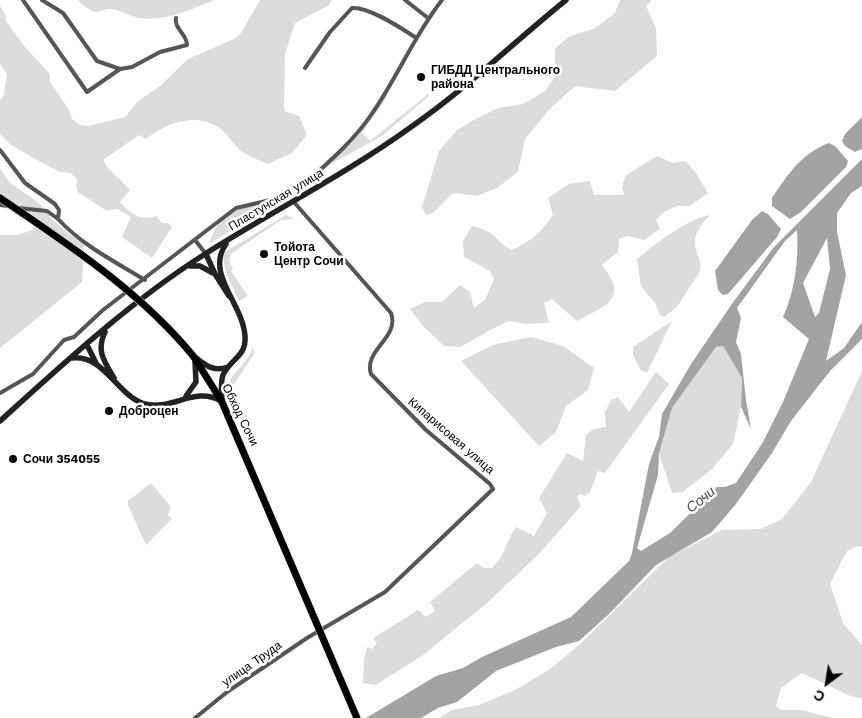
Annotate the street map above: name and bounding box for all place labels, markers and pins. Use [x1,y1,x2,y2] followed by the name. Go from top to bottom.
[431,63,560,91] place label: ГИБДД Центрального района
[415,71,427,83] marker: ГИБДД Центрального района
[274,240,344,268] place label: Тойота Центр Сочи
[258,248,270,260] marker: Тойота Центр Сочи
[119,404,178,418] place label: Доброцен
[103,405,115,417] marker: Доброцен
[23,452,100,466] place label: Сочи 354055
[7,453,19,465] marker: Сочи 354055

